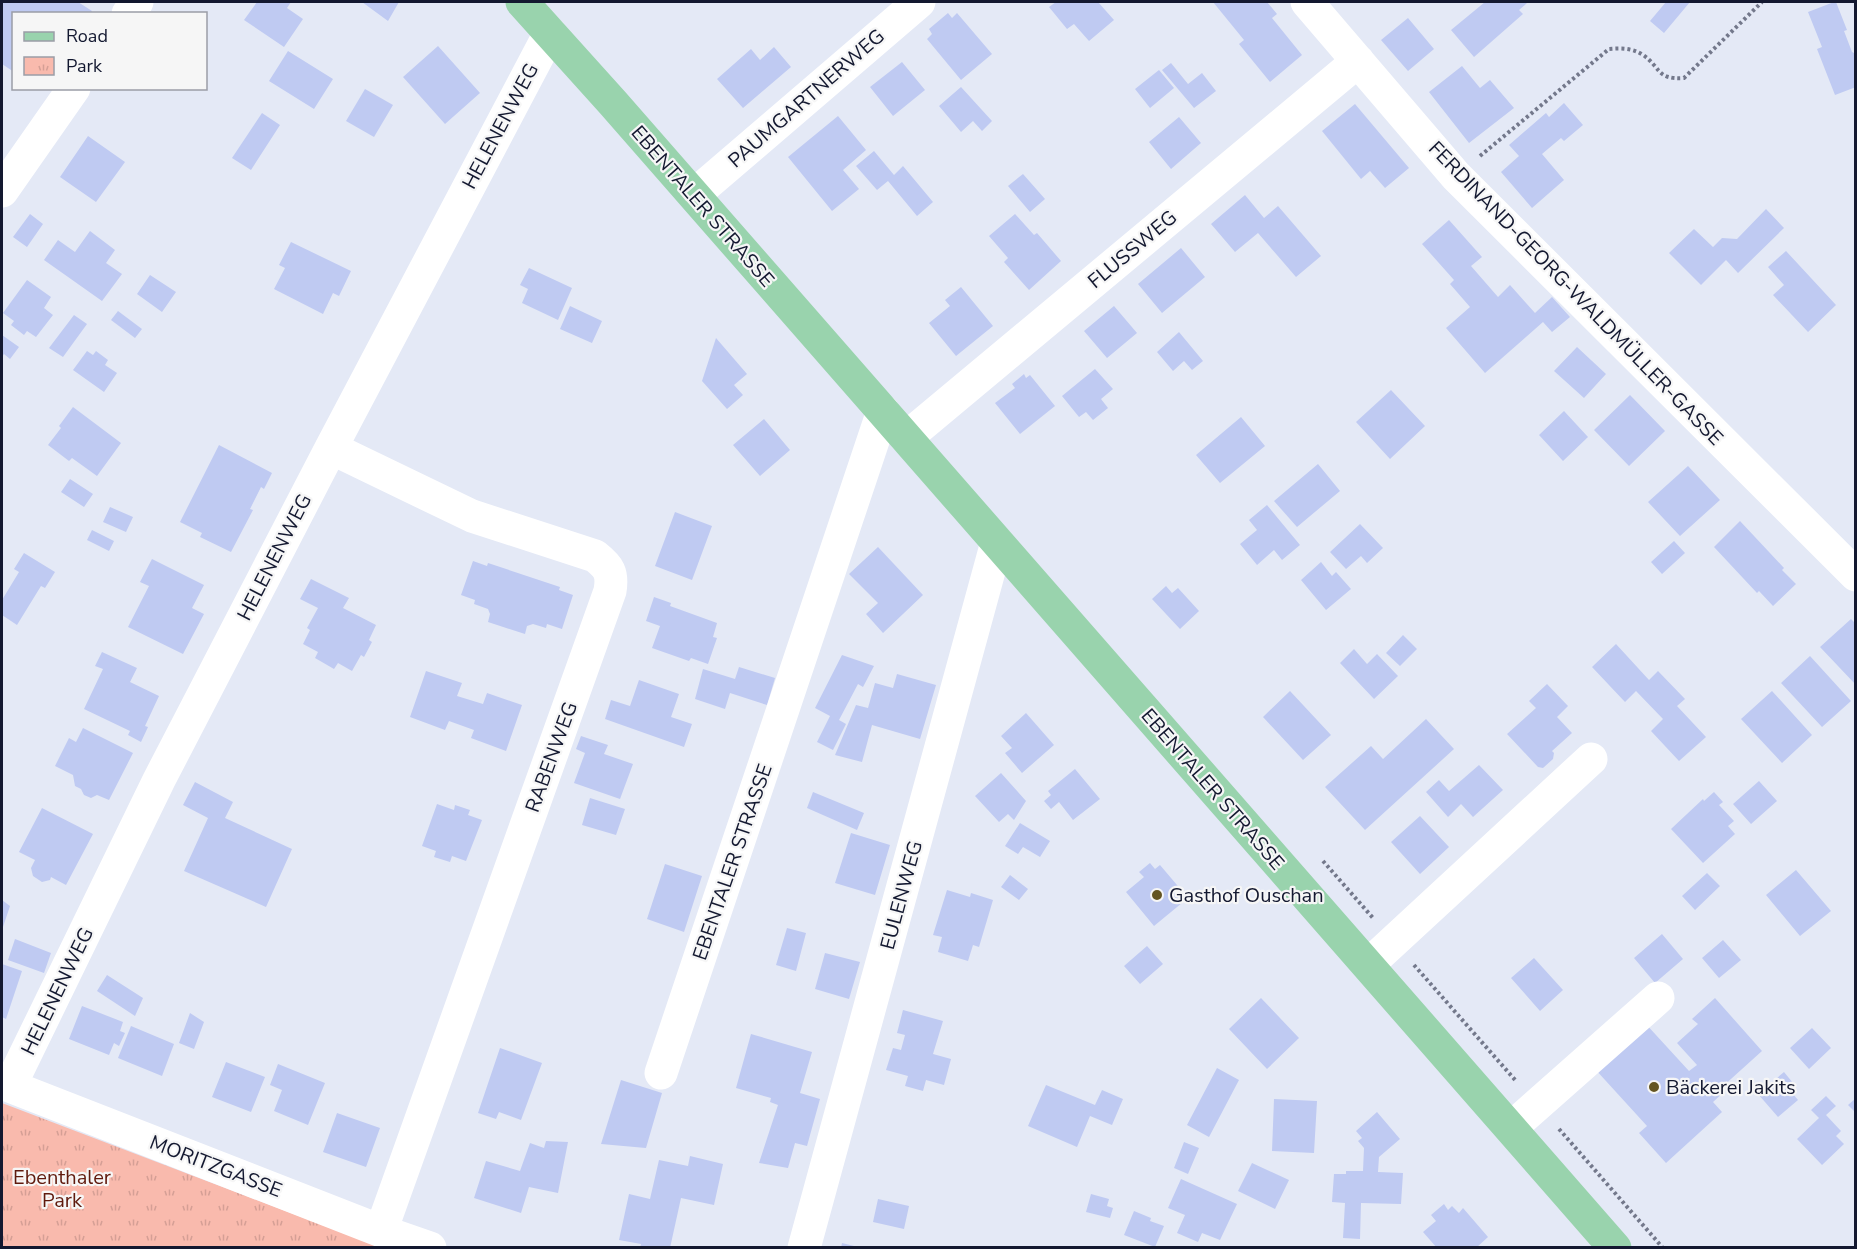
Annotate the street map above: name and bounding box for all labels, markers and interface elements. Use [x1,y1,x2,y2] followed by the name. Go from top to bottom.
[12,12,207,90] legend
[722,23,890,174] street label: PAUMGARTNERWEG
[66,24,108,48] text: Road
[66,54,103,78] text: Park
[456,59,545,194] street label: HELENENWEG
[625,120,780,293] street label: EBENTALER STRASSE
[1422,135,1729,451] street label: FERDINAND-GEORG-WALDMÜLLER-GASSE
[1082,204,1183,295] street label: FLUSSWEG
[231,489,318,625] street label: HELENENWEG
[519,698,584,816] street label: RABENWEG
[1135,703,1290,876] street label: EBENTALER STRASSE
[686,761,779,964] street label: EBENTALER STRASSE
[874,838,929,953] street label: EULENWEG
[1169,882,1324,909] place label: Gasthof Ouschan
[1150,888,1164,902] marker: Gasthof Ouschan
[15,923,100,1060] street label: HELENENWEG
[1666,1074,1796,1101] place label: Bäckerei Jakits
[1647,1080,1661,1094] marker: Bäckerei Jakits
[146,1129,286,1204] street label: MORITZGASSE
[13,1164,111,1214] park label: Ebenthaler Park

